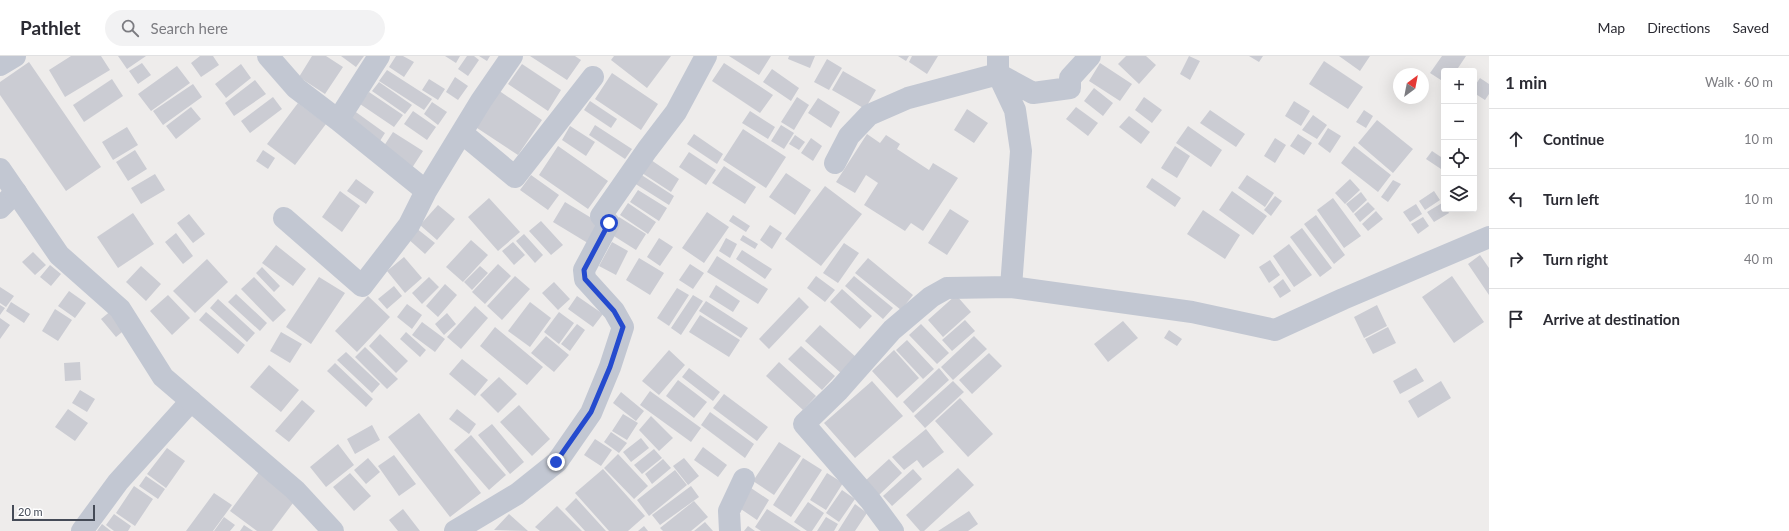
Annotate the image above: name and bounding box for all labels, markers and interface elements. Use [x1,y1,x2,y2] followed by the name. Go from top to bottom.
[105,10,385,46] search box
[20,16,81,39] text: Pathlet
[119,17,141,39] icon: search
[151,19,228,37] text: Search here
[1598,19,1625,36] text: Map
[1647,19,1710,36] text: Directions
[1732,19,1769,36] text: Saved
[1393,68,1429,104] north arrow
[1441,68,1477,212] map controls
[1441,68,1477,104] button: +
[1505,72,1547,93] text: 1 min
[1705,74,1773,90] text: Walk · 60 m
[1441,104,1477,140] button: −
[1505,128,1527,150] icon: ahead
[1543,130,1604,148] text: Continue
[1744,131,1773,147] text: 10 m
[1441,140,1477,176] button: locate
[1441,176,1477,212] button: layers
[1505,188,1527,210] icon: left
[1543,190,1599,208] text: Turn left
[1744,191,1773,207] text: 10 m
[600,214,618,232] route start
[1505,248,1527,270] icon: right
[1543,250,1608,268] text: Turn right
[1744,251,1773,267] text: 40 m
[1505,308,1527,330] icon: arrive
[1543,310,1680,328] text: Arrive at destination
[547,453,565,471] route end
[12,503,95,522] scale bar
[18,505,43,518] text: 20 m

